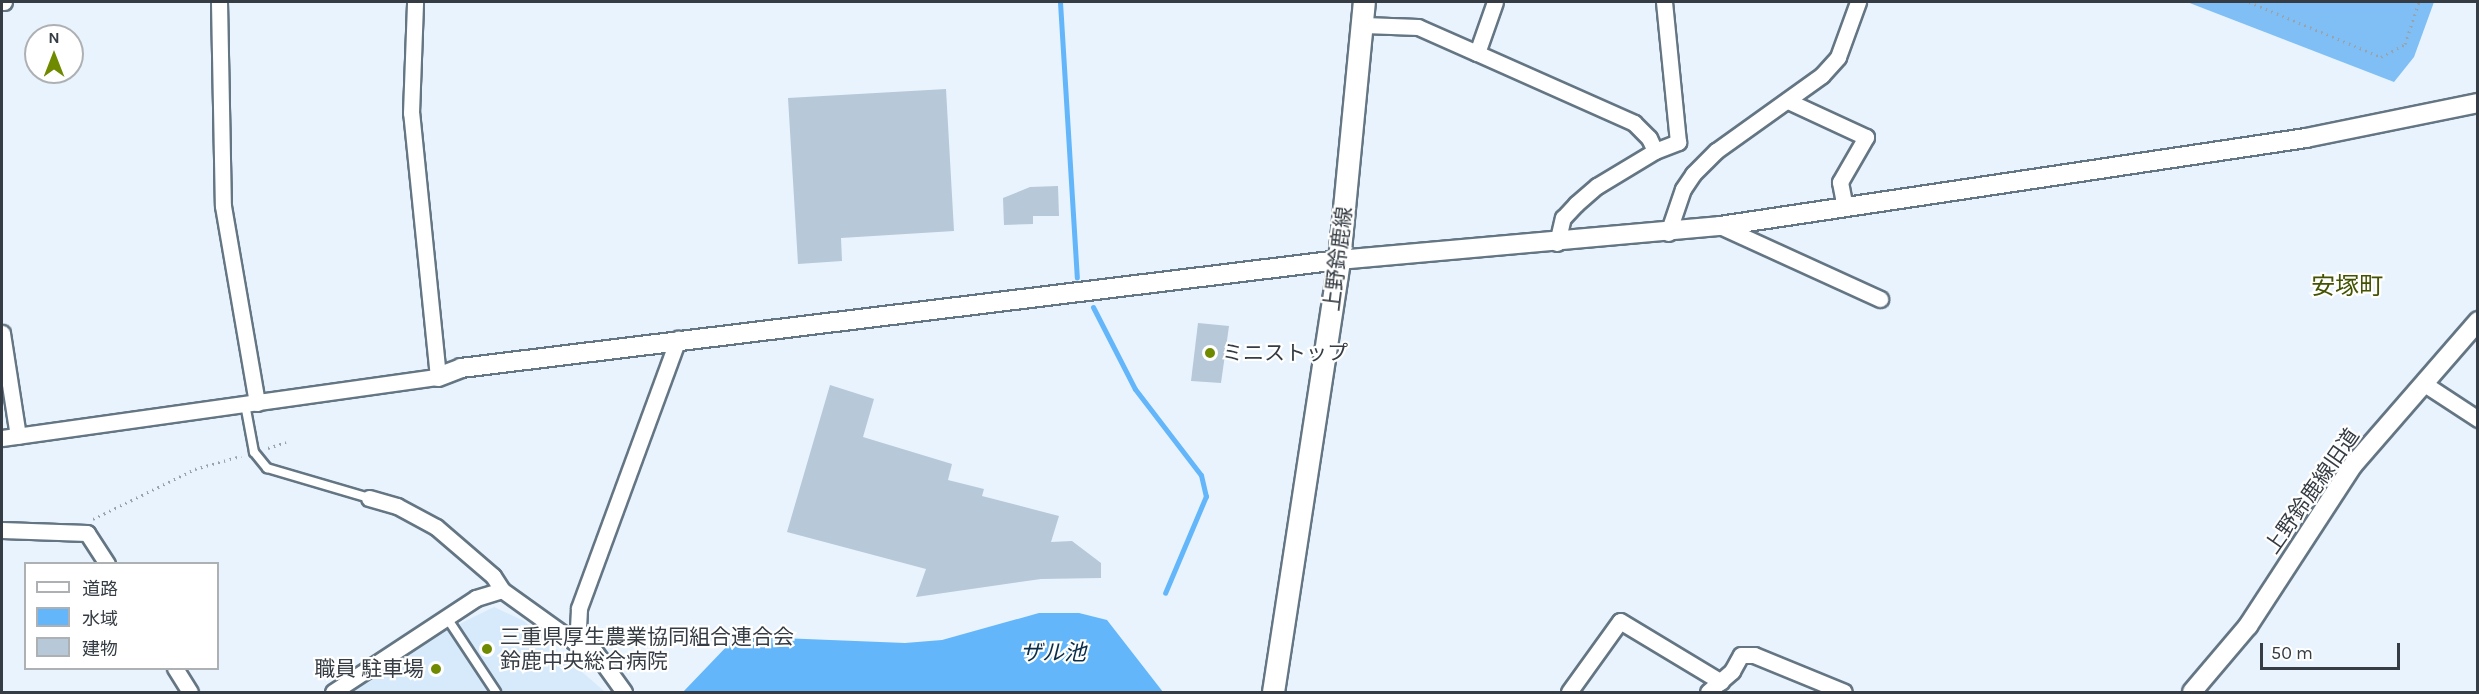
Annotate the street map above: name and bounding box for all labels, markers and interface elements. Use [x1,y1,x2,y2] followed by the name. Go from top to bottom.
[24,24,84,84] north arrow
[48,28,60,47] text: N
[1319,205,1357,313] street label: 上野鈴鹿線
[2311,273,2383,301] district label: 安塚町
[1222,340,1348,366] place label: ミニストップ
[1203,346,1217,360] marker: ミニストップ
[2260,424,2364,558] street label: 上野鈴鹿線旧道
[24,562,219,670] legend
[82,578,118,600] text: 道路
[82,608,118,630] text: 水域
[500,624,794,674] place label: 三重県厚生農業協同組合連合会 鈴鹿中央総合病院
[2263,631,2402,669] scale bar
[82,638,118,660] text: 建物
[478,640,496,658] marker: 三重県厚生農業協同組合連合会 鈴鹿中央総合病院
[1020,641,1086,667] water label: ザル池
[2271,642,2313,664] text: 50 m
[314,656,424,682] place label: 職員 駐車場
[429,662,443,676] marker: 職員 駐車場

